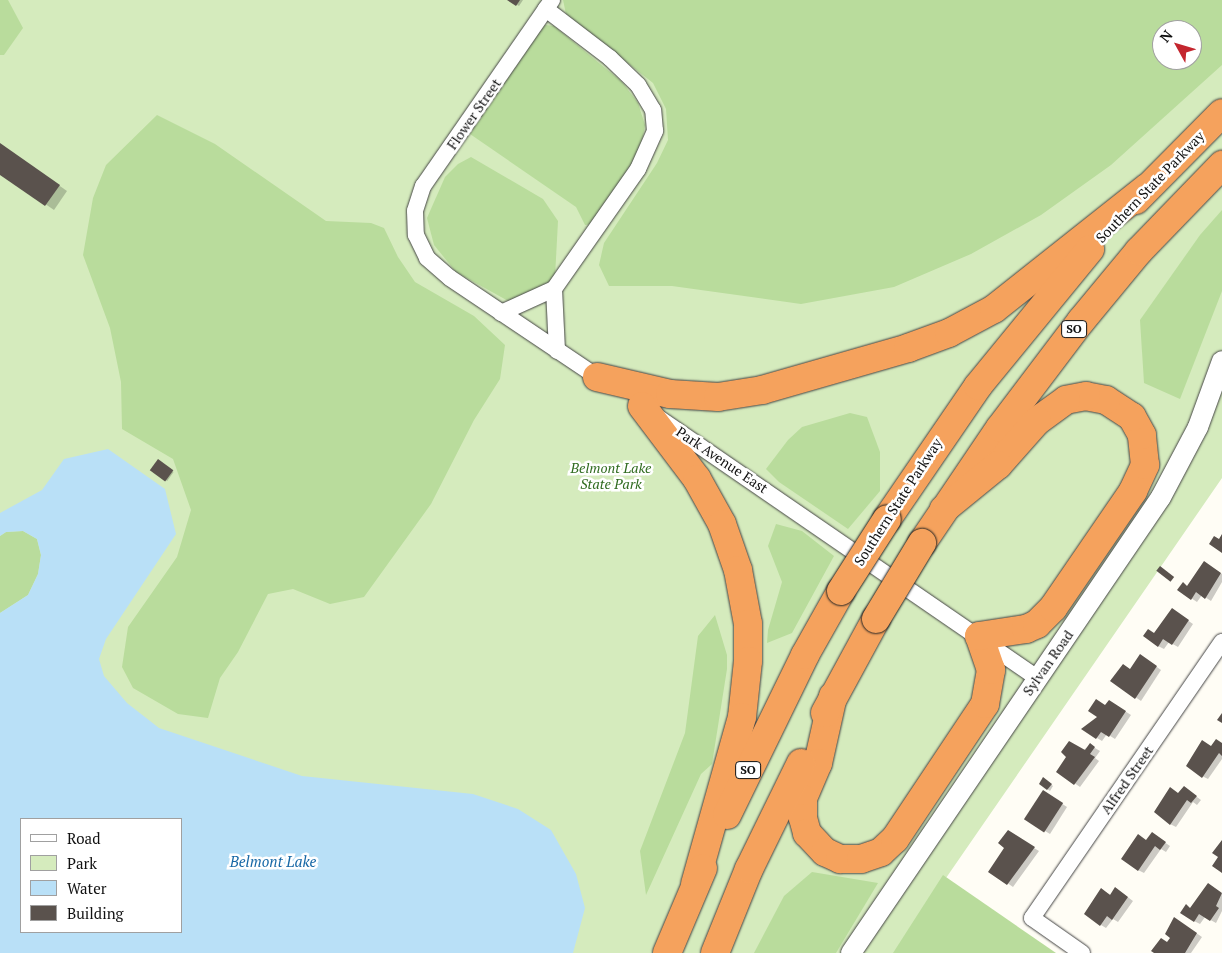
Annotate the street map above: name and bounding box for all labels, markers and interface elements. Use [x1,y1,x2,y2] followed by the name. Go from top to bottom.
[1152,20,1202,70] north arrow
[1155,26,1176,46] text: N
[443,75,505,153] street label: Flower Street
[1092,128,1208,246] street label: Southern State Parkway
[1060,320,1088,338] road number: SO
[673,423,771,497] street label: Park Avenue East
[851,435,945,569] street label: Southern State Parkway
[571,460,651,492] park label: Belmont Lake State Park
[1019,627,1077,699] street label: Sylvan Road
[1097,743,1157,817] street label: Alfred Street
[734,760,762,780] road number: SO
[20,818,182,933] legend
[67,828,100,848] text: Road
[67,853,97,873] text: Park
[230,853,316,871] water label: Belmont Lake
[67,878,106,898] text: Water
[67,903,124,923] text: Building

